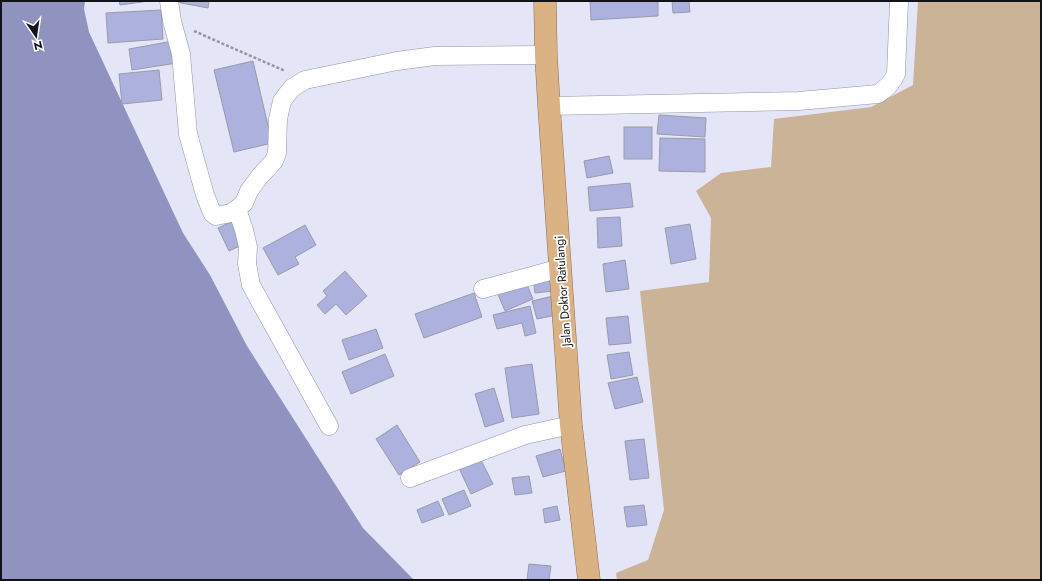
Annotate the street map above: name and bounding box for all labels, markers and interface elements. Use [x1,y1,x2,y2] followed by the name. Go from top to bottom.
[16,16,56,56] north arrow
[32,37,44,55] text: N
[550,235,576,349] street label: Jalan Doktor Ratulangi

